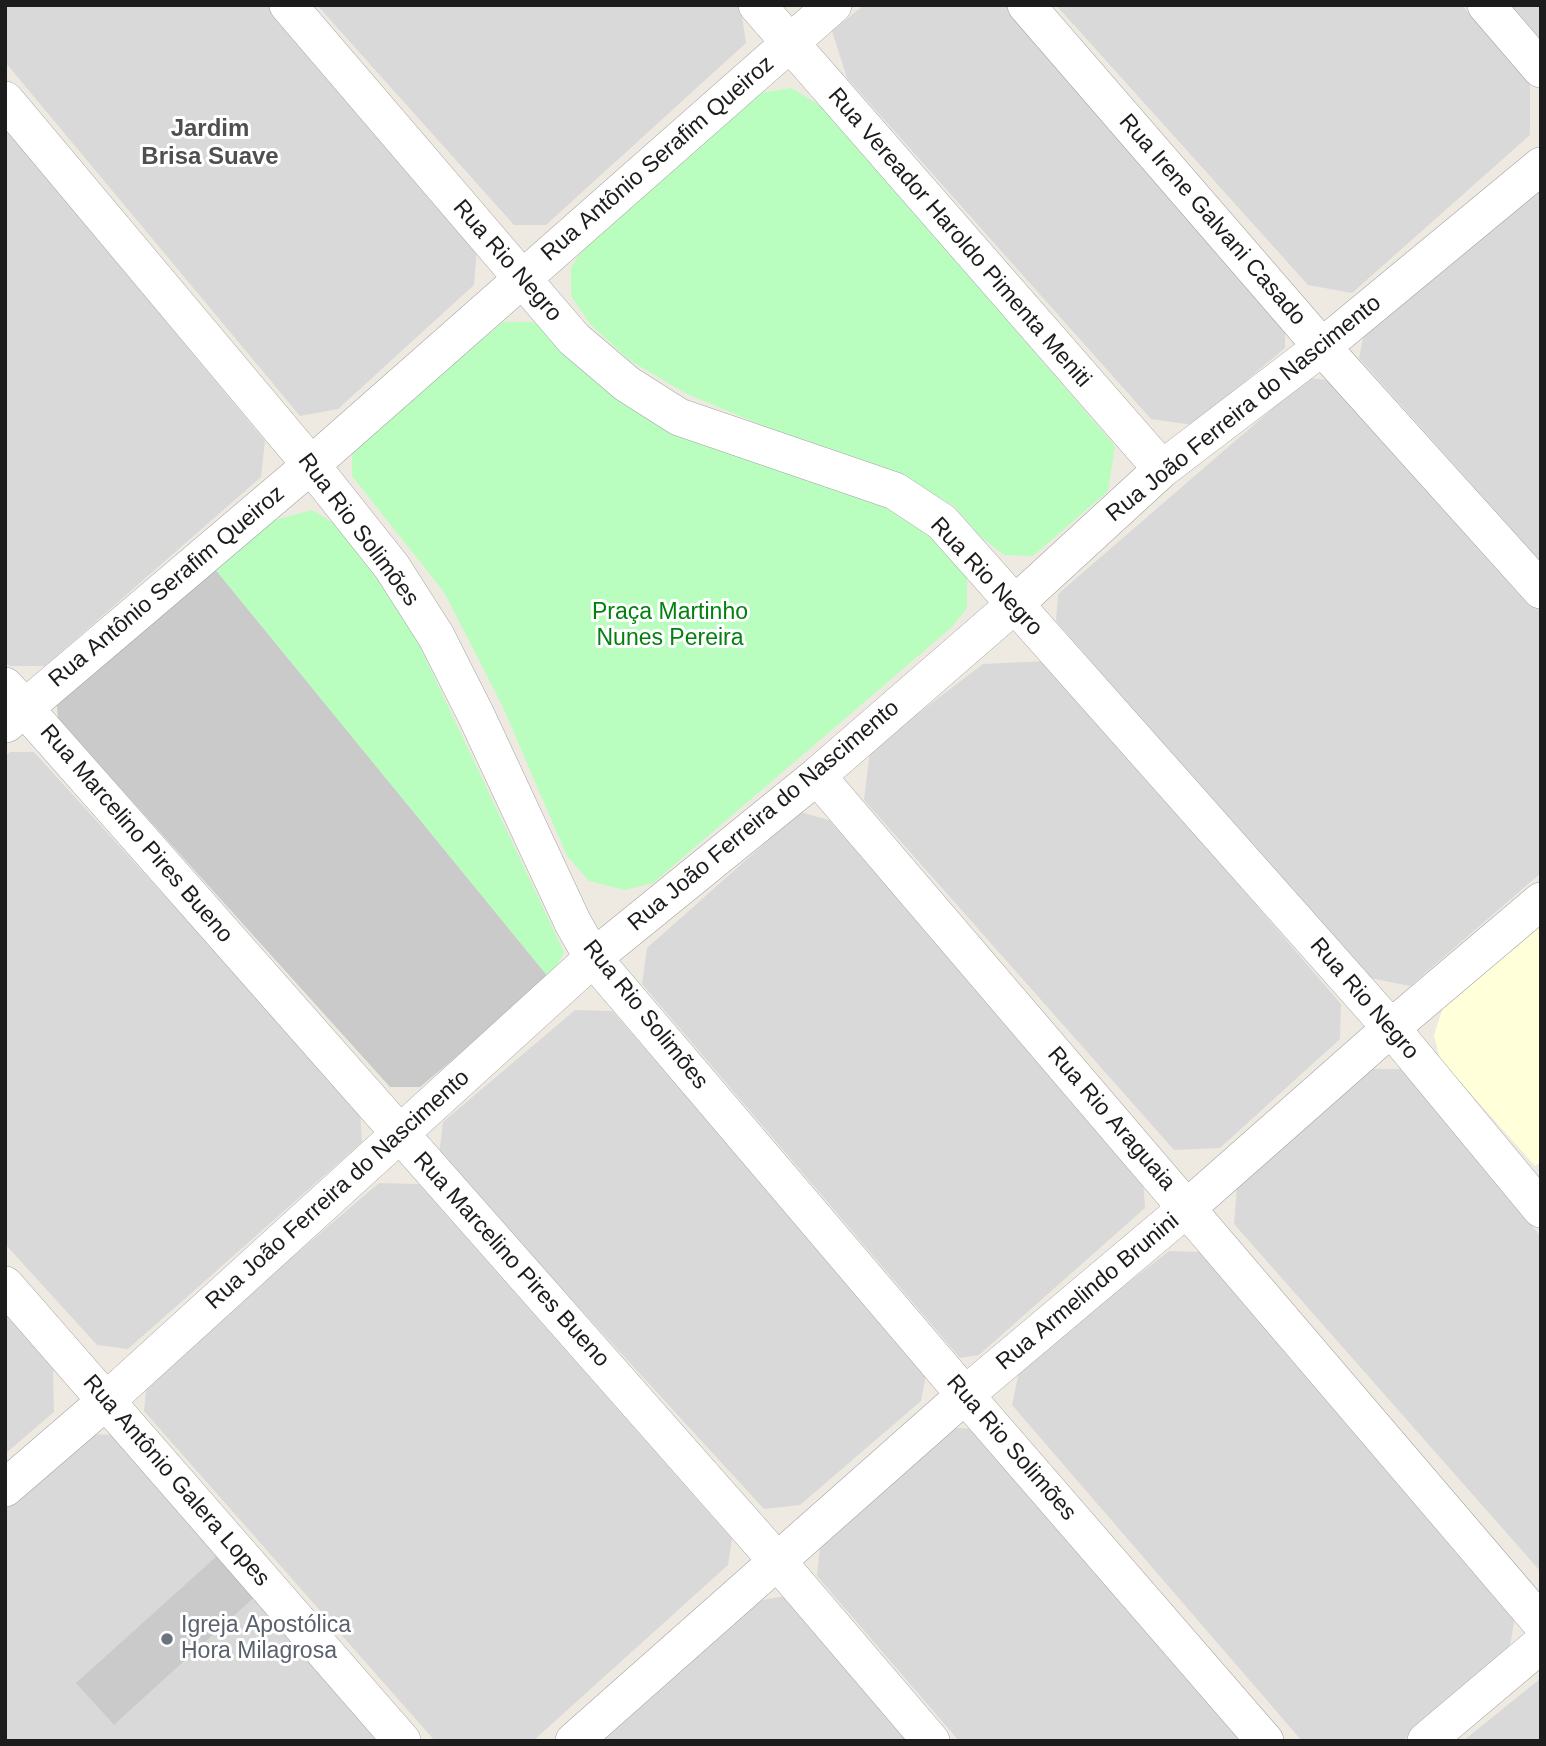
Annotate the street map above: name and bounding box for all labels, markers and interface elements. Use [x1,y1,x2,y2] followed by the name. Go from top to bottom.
[536,50,780,268] street label: Rua Antônio Serafim Queiroz
[822,83,1096,393] street label: Rua Vereador Haroldo Pimenta Meniti
[1113,109,1311,331] street label: Rua Irene Galvani Casado
[141,115,279,171] district label: Jardim Brisa Suave
[447,195,567,327] street label: Rua Rio Negro
[1101,290,1387,528] street label: Rua João Ferreira do Nascimento
[292,448,424,612] street label: Rua Rio Solimões
[44,480,290,694] street label: Rua Antônio Serafim Queiroz
[924,512,1048,642] street label: Rua Rio Negro
[592,599,748,653] park label: Praça Martinho Nunes Pereira
[623,694,905,938] street label: Rua João Ferreira do Nascimento
[34,719,238,949] street label: Rua Marcelino Pires Bueno
[1304,933,1424,1065] street label: Rua Rio Negro
[576,935,714,1095] street label: Rua Rio Solimões
[1041,1041,1181,1197] street label: Rua Rio Araguaia
[201,1064,475,1316] street label: Rua João Ferreira do Nascimento
[407,1147,615,1373] street label: Rua Marcelino Pires Bueno
[991,1207,1185,1377] street label: Rua Armelindo Brunini
[940,1369,1082,1527] street label: Rua Rio Solimões
[77,1370,275,1592] street label: Rua Antônio Galera Lopes
[181,1612,351,1666] place label: Igreja Apostólica Hora Milagrosa
[159,1631,175,1647] marker: Igreja Apostólica Hora Milagrosa

